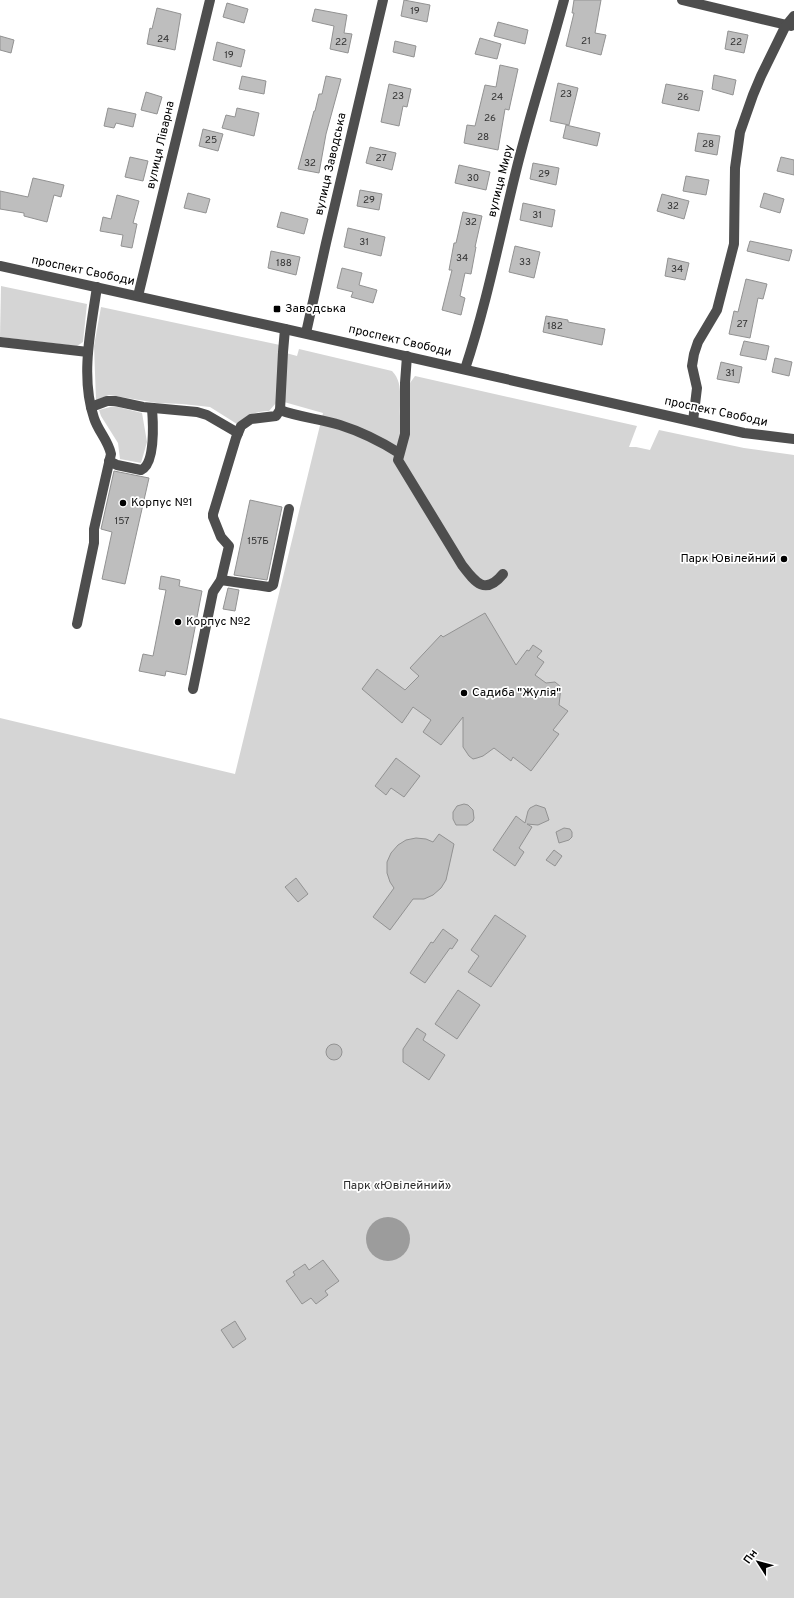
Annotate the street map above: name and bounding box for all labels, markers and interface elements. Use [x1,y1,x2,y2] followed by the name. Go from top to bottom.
[410,5,420,18] house number: 19
[157,33,169,46] house number: 24
[581,35,591,48] house number: 21
[335,36,347,49] house number: 22
[730,36,742,49] house number: 22
[224,49,234,62] house number: 19
[560,88,572,101] house number: 23
[392,90,404,103] house number: 23
[491,91,503,104] house number: 24
[677,91,689,104] house number: 26
[143,99,179,191] street label: вулиця Ліварна
[311,111,351,217] street label: вулиця Заводська
[484,112,496,125] house number: 26
[477,131,489,144] house number: 28
[205,134,217,147] house number: 25
[702,138,714,151] house number: 28
[484,143,518,219] street label: вулиця Миру
[375,152,387,165] house number: 27
[304,157,316,170] house number: 32
[538,168,550,181] house number: 29
[467,172,479,185] house number: 30
[363,194,375,207] house number: 29
[667,200,679,213] house number: 32
[532,209,542,222] house number: 31
[465,216,477,229] house number: 32
[359,236,369,249] house number: 31
[30,252,136,290] street label: проспект Свободи
[456,252,468,265] house number: 34
[519,256,531,269] house number: 33
[276,257,292,270] house number: 188
[671,263,683,276] house number: 34
[285,301,346,317] place label: Заводська
[272,304,282,314] marker: Заводська
[736,318,748,331] house number: 27
[547,320,563,333] house number: 182
[347,321,453,361] street label: проспект Свободи
[725,367,735,380] house number: 31
[663,393,769,431] street label: проспект Свободи
[131,495,193,511] place label: Корпус №1
[118,498,128,508] marker: Корпус №1
[114,515,130,528] house number: 157
[247,535,269,548] house number: 157Б
[680,551,776,567] place label: Парк Ювілейний
[779,554,789,564] marker: Парк Ювілейний
[186,614,251,630] place label: Корпус №2
[173,617,183,627] marker: Корпус №2
[472,685,561,701] place label: Садиба "Жулія"
[459,688,469,698] marker: Садиба "Жулія"
[343,1178,451,1194] park label: Парк «Ювілейний»
[738,1542,778,1582] north arrow
[741,1547,761,1567] text: Пн

